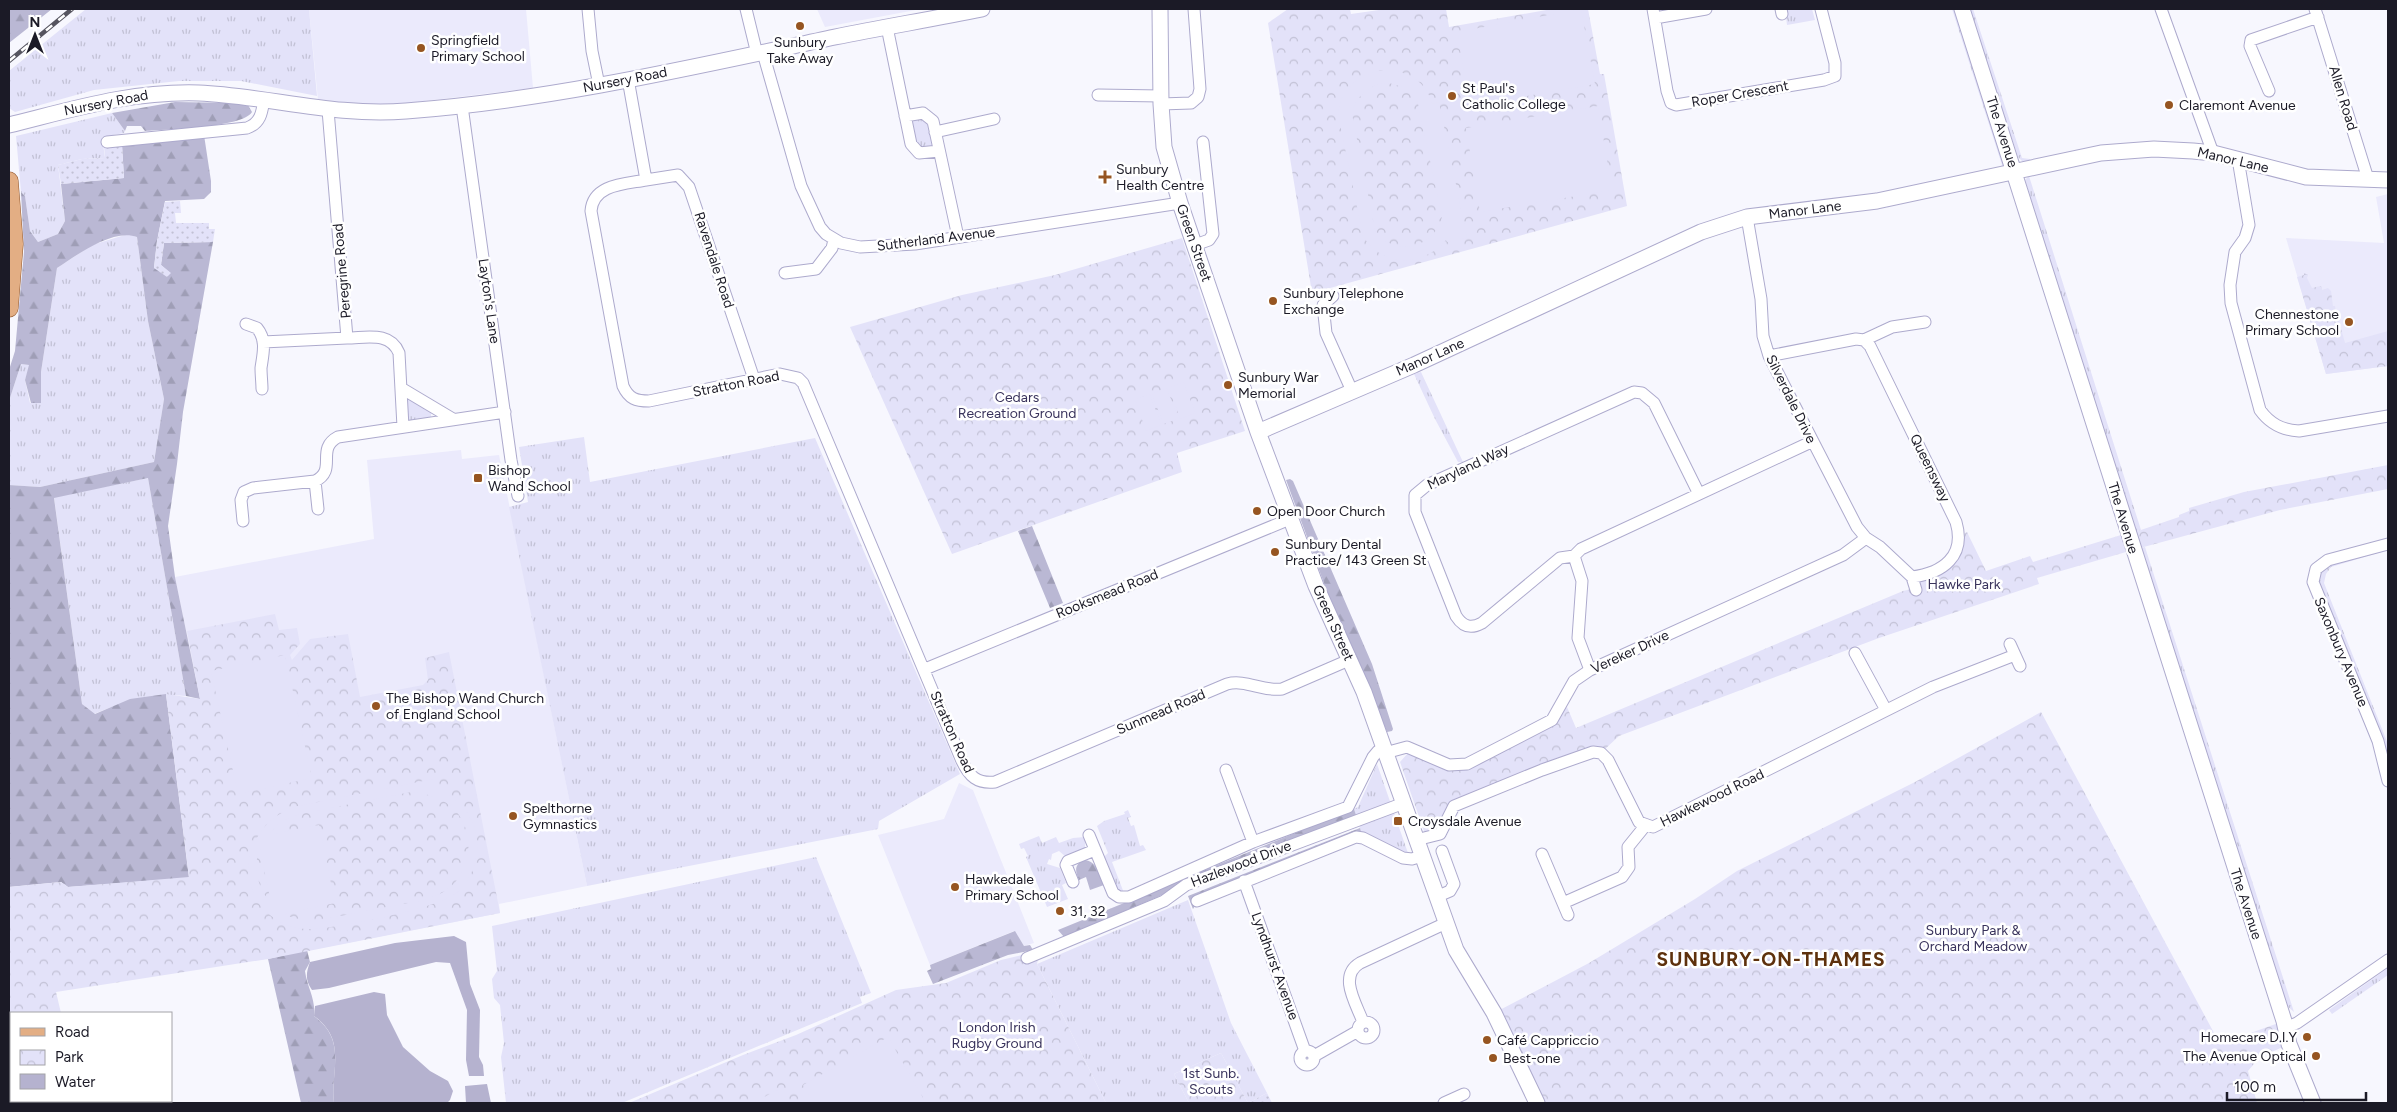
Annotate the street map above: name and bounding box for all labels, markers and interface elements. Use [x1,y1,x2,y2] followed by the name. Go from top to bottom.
[10,10,60,60] north arrow
[30,14,40,31] text: N
[794,20,806,32] marker: Sunbury Take Away
[431,32,525,65] place label: Springfield Primary School
[767,34,834,67] place label: Sunbury Take Away
[415,42,427,54] marker: Springfield Primary School
[581,64,669,96] street label: Nursery Road
[2325,64,2361,132] street label: Allen Road
[1690,77,1790,111] street label: Roper Crescent
[1462,80,1566,113] place label: St Paul's Catholic College
[62,87,150,119] street label: Nursery Road
[1446,90,1458,102] marker: St Paul's Catholic College
[1982,94,2022,170] street label: The Avenue
[2179,97,2296,114] place label: Claremont Avenue
[2163,99,2175,111] marker: Claremont Avenue
[2196,144,2271,177] street label: Manor Lane
[1116,161,1205,194] place label: Sunbury Health Centre
[1098,170,1112,184] marker: Sunbury Health Centre
[1768,197,1843,223] street label: Manor Lane
[1173,202,1215,284] street label: Green Street
[690,210,738,310] street label: Ravendale Road
[329,223,355,319] street label: Peregrine Road
[876,223,996,255] street label: Sutherland Avenue
[475,257,503,345] street label: Layton's Lane
[1283,285,1404,318] place label: Sunbury Telephone Exchange
[1267,295,1279,307] marker: Sunbury Telephone Exchange
[2245,306,2339,339] place label: Chennestone Primary School
[2343,316,2355,328] marker: Chennestone Primary School
[1393,334,1467,380] street label: Manor Lane
[1762,352,1820,446] street label: Silverdale Drive
[691,367,781,401] street label: Stratton Road
[1238,369,1319,402] place label: Sunbury War Memorial
[1222,379,1234,391] marker: Sunbury War Memorial
[958,389,1076,422] park label: Cedars Recreation Ground
[1906,431,1954,505] street label: Queensway
[1425,440,1512,493] street label: Maryland Way
[488,462,571,495] place label: Bishop Wand School
[472,472,484,484] marker: Bishop Wand School
[2104,480,2142,556] street label: The Avenue
[1267,503,1385,520] place label: Open Door Church
[1251,505,1263,517] marker: Open Door Church
[1285,536,1427,569] place label: Sunbury Dental Practice/ 143 Green St
[1269,546,1281,558] marker: Sunbury Dental Practice/ 143 Green St
[1053,566,1161,622] street label: Rooksmead Road
[1928,576,2001,593] park label: Hawke Park
[1309,582,1357,664] street label: Green Street
[2310,595,2372,710] street label: Saxonbury Avenue
[1588,626,1672,677] street label: Vereker Drive
[1114,686,1208,738] street label: Sunmead Road
[926,688,978,776] street label: Stratton Road
[386,690,544,723] place label: The Bishop Wand Church of England School
[370,700,382,712] marker: The Bishop Wand Church of England School
[1657,765,1767,831] street label: Hawkewood Road
[523,800,597,833] place label: Spelthorne Gymnastics
[507,810,519,822] marker: Spelthorne Gymnastics
[1408,813,1522,830] place label: Croysdale Avenue
[1392,815,1404,827] marker: Croysdale Avenue
[1188,837,1294,891] street label: Hazlewood Drive
[2226,866,2266,942] street label: The Avenue
[965,871,1059,904] place label: Hawkedale Primary School
[949,881,961,893] marker: Hawkedale Primary School
[1070,903,1105,920] place label: 31, 32
[1054,905,1066,917] marker: 31, 32
[1248,910,1303,1023] street label: Lyndhurst Avenue
[1919,922,2027,955] park label: Sunbury Park & Orchard Meadow
[1656,948,1886,971] district label: SUNBURY-ON-THAMES
[10,1012,172,1102] legend
[952,1019,1042,1052] park label: London Irish Rugby Ground
[55,1023,90,1041] text: Road
[2201,1029,2298,1046] place label: Homecare D.I.Y
[2301,1031,2313,1043] marker: Homecare D.I.Y
[1497,1032,1599,1049] place label: Café Cappriccio
[1481,1034,1493,1046] marker: Café Cappriccio
[55,1048,84,1066] text: Park
[2183,1048,2306,1065] place label: The Avenue Optical
[1503,1050,1561,1067] place label: Best-one
[2310,1050,2322,1062] marker: The Avenue Optical
[1487,1052,1499,1064] marker: Best-one
[1183,1065,1239,1098] park label: 1st Sunb. Scouts
[2227,1070,2366,1102] scale bar
[55,1073,95,1091] text: Water
[2234,1078,2276,1096] text: 100 m

